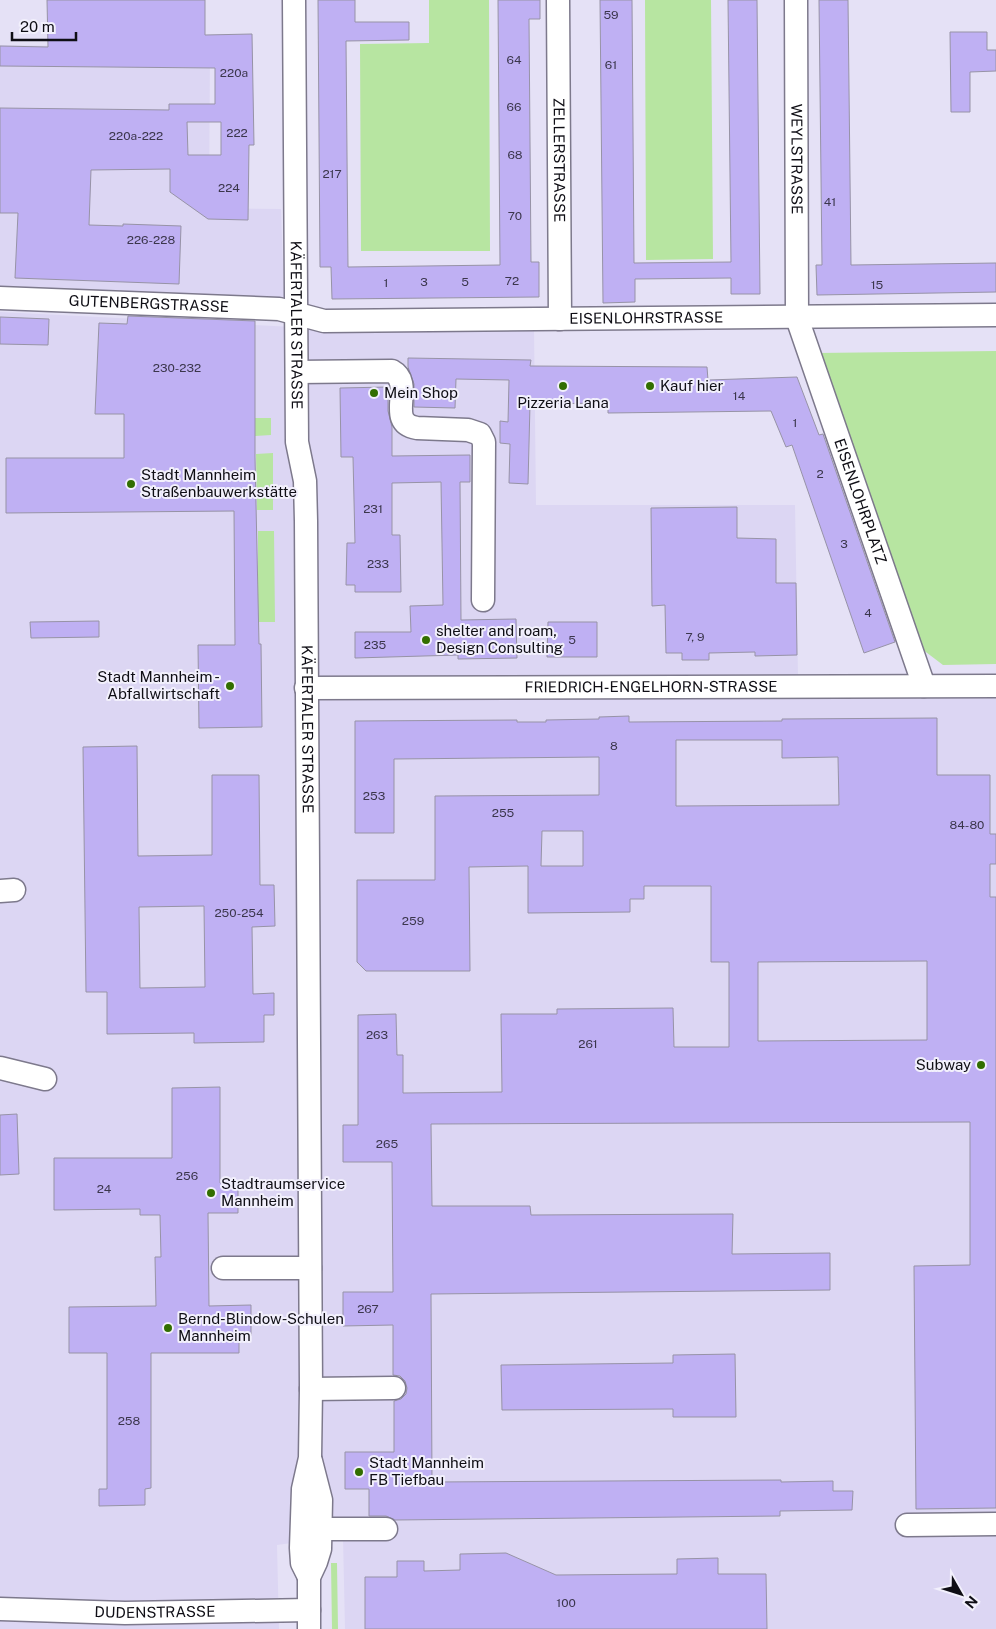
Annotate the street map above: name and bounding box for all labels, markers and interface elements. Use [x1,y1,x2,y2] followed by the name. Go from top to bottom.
[603,8,619,22] house number: 59
[12,10,76,42] scale bar
[20,18,55,35] text: 20 m
[507,53,522,67] house number: 64
[605,58,617,72] house number: 61
[220,66,248,80] house number: 220a
[551,98,568,222] street label: ZELLERSTRASSE
[507,100,521,114] house number: 66
[788,104,806,214] street label: WEYLSTRASSE
[226,126,248,140] house number: 222
[109,129,163,143] house number: 220a-222
[507,148,523,162] house number: 68
[322,167,342,181] house number: 217
[218,181,240,195] house number: 224
[824,195,836,209] house number: 41
[508,209,522,223] house number: 70
[127,233,175,247] house number: 226-228
[288,241,306,409] street label: KÄFERTALER STRASSE
[505,274,519,288] house number: 72
[420,275,428,289] house number: 3
[461,275,469,289] house number: 5
[384,276,388,290] house number: 1
[871,278,884,292] house number: 15
[68,292,229,315] street label: GUTENBERGSTRASSE
[569,308,723,327] street label: EISENLOHRSTRASSE
[153,361,201,375] house number: 230-232
[660,377,724,394] place label: Kauf hier
[557,380,569,392] marker: Pizzeria Lana
[644,380,656,392] marker: Kauf hier
[384,384,458,401] place label: Mein Shop
[368,387,380,399] marker: Mein Shop
[733,389,746,403] house number: 14
[517,394,609,411] place label: Pizzeria Lana
[793,416,797,430] house number: 1
[831,436,890,566] street label: EISENLOHRPLATZ
[141,466,297,500] place label: Stadt Mannheim Straßenbauwerkstätte
[816,467,824,481] house number: 2
[125,478,137,490] marker: Stadt Mannheim Straßenbauwerkstätte
[363,502,383,516] house number: 231
[840,537,848,551] house number: 3
[367,557,389,571] house number: 233
[864,606,872,620] house number: 4
[436,622,563,656] place label: shelter and roam, Design Consulting
[686,630,705,644] house number: 7, 9
[568,633,576,647] house number: 5
[420,634,432,646] marker: shelter and roam, Design Consulting
[364,638,387,652] house number: 235
[299,645,317,813] street label: KÄFERTALER STRASSE
[97,668,220,702] place label: Stadt Mannheim - Abfallwirtschaft
[524,678,778,695] street label: FRIEDRICH-ENGELHORN-STRASSE
[224,680,236,692] marker: Stadt Mannheim - Abfallwirtschaft
[610,739,618,753] house number: 8
[363,789,385,803] house number: 253
[492,806,515,820] house number: 255
[950,818,984,832] house number: 84-80
[214,906,264,920] house number: 250-254
[402,914,424,928] house number: 259
[366,1028,388,1042] house number: 263
[578,1037,598,1051] house number: 261
[916,1056,971,1073] place label: Subway
[975,1059,987,1071] marker: Subway
[376,1137,398,1151] house number: 265
[176,1169,198,1183] house number: 256
[221,1175,345,1209] place label: Stadtraumservice Mannheim
[97,1182,112,1196] house number: 24
[205,1187,217,1199] marker: Stadtraumservice Mannheim
[357,1302,379,1316] house number: 267
[178,1310,344,1344] place label: Bernd-Blindow-Schulen Mannheim
[162,1322,174,1334] marker: Bernd-Blindow-Schulen Mannheim
[118,1414,141,1428] house number: 258
[369,1454,484,1488] place label: Stadt Mannheim FB Tiefbau
[353,1466,365,1478] marker: Stadt Mannheim FB Tiefbau
[936,1569,986,1619] north arrow
[961,1593,981,1611] text: N
[556,1596,576,1610] house number: 100
[94,1603,215,1621] street label: DUDENSTRASSE

